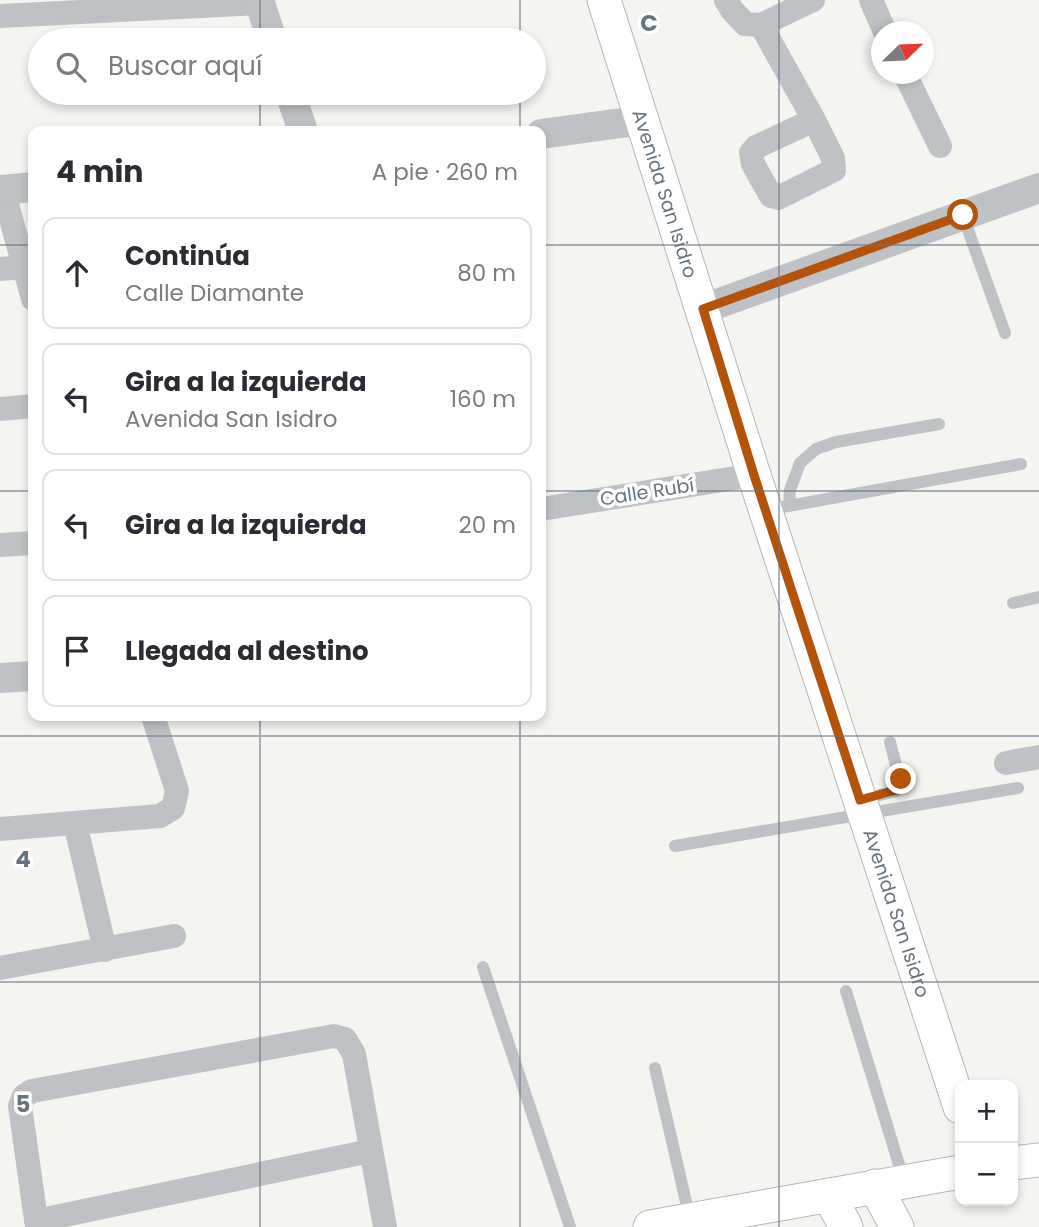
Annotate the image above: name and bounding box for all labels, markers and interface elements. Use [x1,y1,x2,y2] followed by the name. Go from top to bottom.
[640,7,658,39] text: C
[871,21,934,84] north arrow
[28,28,546,105] search box
[52,48,90,86] icon: search
[108,48,262,84] text: Buscar aquí
[626,106,704,281] street label: Avenida San Isidro
[56,150,144,193] text: 4 min
[372,156,518,188] text: A pie · 260 m
[947,199,978,230] route start
[125,238,250,274] text: Continúa
[58,254,96,292] icon: ahead
[457,257,516,289] text: 80 m
[125,277,304,309] text: Calle Diamante
[125,364,367,400] text: Gira a la izquierda
[58,380,96,418] icon: left
[450,383,516,415] text: 160 m
[125,403,337,435] text: Avenida San Isidro
[598,471,696,513] street label: Calle Rubí
[58,506,96,544] icon: left
[125,507,367,543] text: Gira a la izquierda
[458,509,516,541] text: 20 m
[58,632,96,670] icon: arrive
[125,633,369,669] text: Llegada al destino
[885,763,916,794] route end
[857,826,937,1001] street label: Avenida San Isidro
[15,843,31,875] text: 4
[955,1080,1018,1206] map controls
[955,1080,1018,1143] button: +
[16,1088,30,1120] text: 5
[955,1143,1018,1206] button: −

